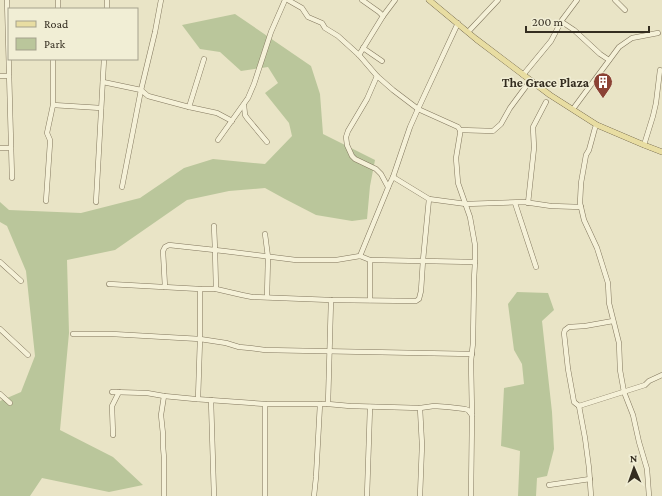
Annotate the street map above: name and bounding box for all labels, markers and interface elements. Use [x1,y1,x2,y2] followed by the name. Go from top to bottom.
[8,8,138,60] legend
[526,8,649,34] scale bar
[532,15,564,29] text: 200 m
[44,17,69,31] text: Road
[44,37,66,51] text: Park
[592,71,614,99] building icon: The Grace Plaza
[502,75,590,90] place label: The Grace Plaza
[614,448,654,488] north arrow
[630,452,638,464] text: N

